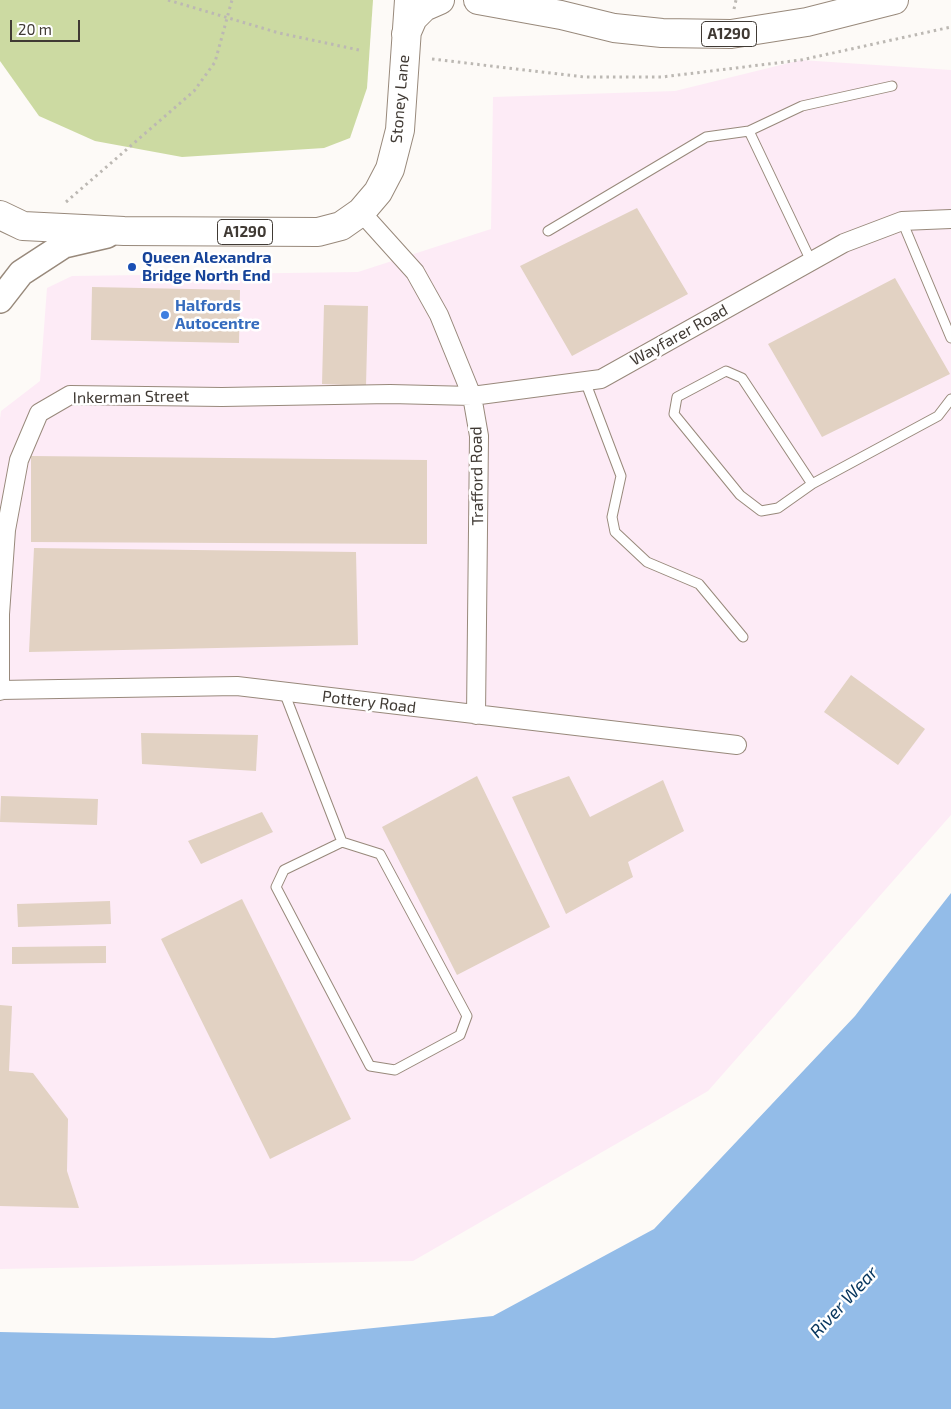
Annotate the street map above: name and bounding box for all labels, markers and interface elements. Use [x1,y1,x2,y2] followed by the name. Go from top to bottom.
[12,10,82,42] scale bar
[18,20,52,38] text: 20 m
[702,22,756,46] road number: A1290
[387,54,413,144] street label: Stoney Lane
[218,220,272,244] road number: A1290
[142,248,272,286] place label: Queen Alexandra Bridge North End
[126,261,138,273] marker: Queen Alexandra Bridge North End
[175,296,260,334] place label: Halfords Autocentre
[627,300,731,370] street label: Wayfarer Road
[159,309,171,321] marker: Halfords Autocentre
[73,386,189,408] street label: Inkerman Street
[467,426,487,526] street label: Trafford Road
[321,687,417,717] street label: Pottery Road
[805,1262,883,1342] water label: River Wear

